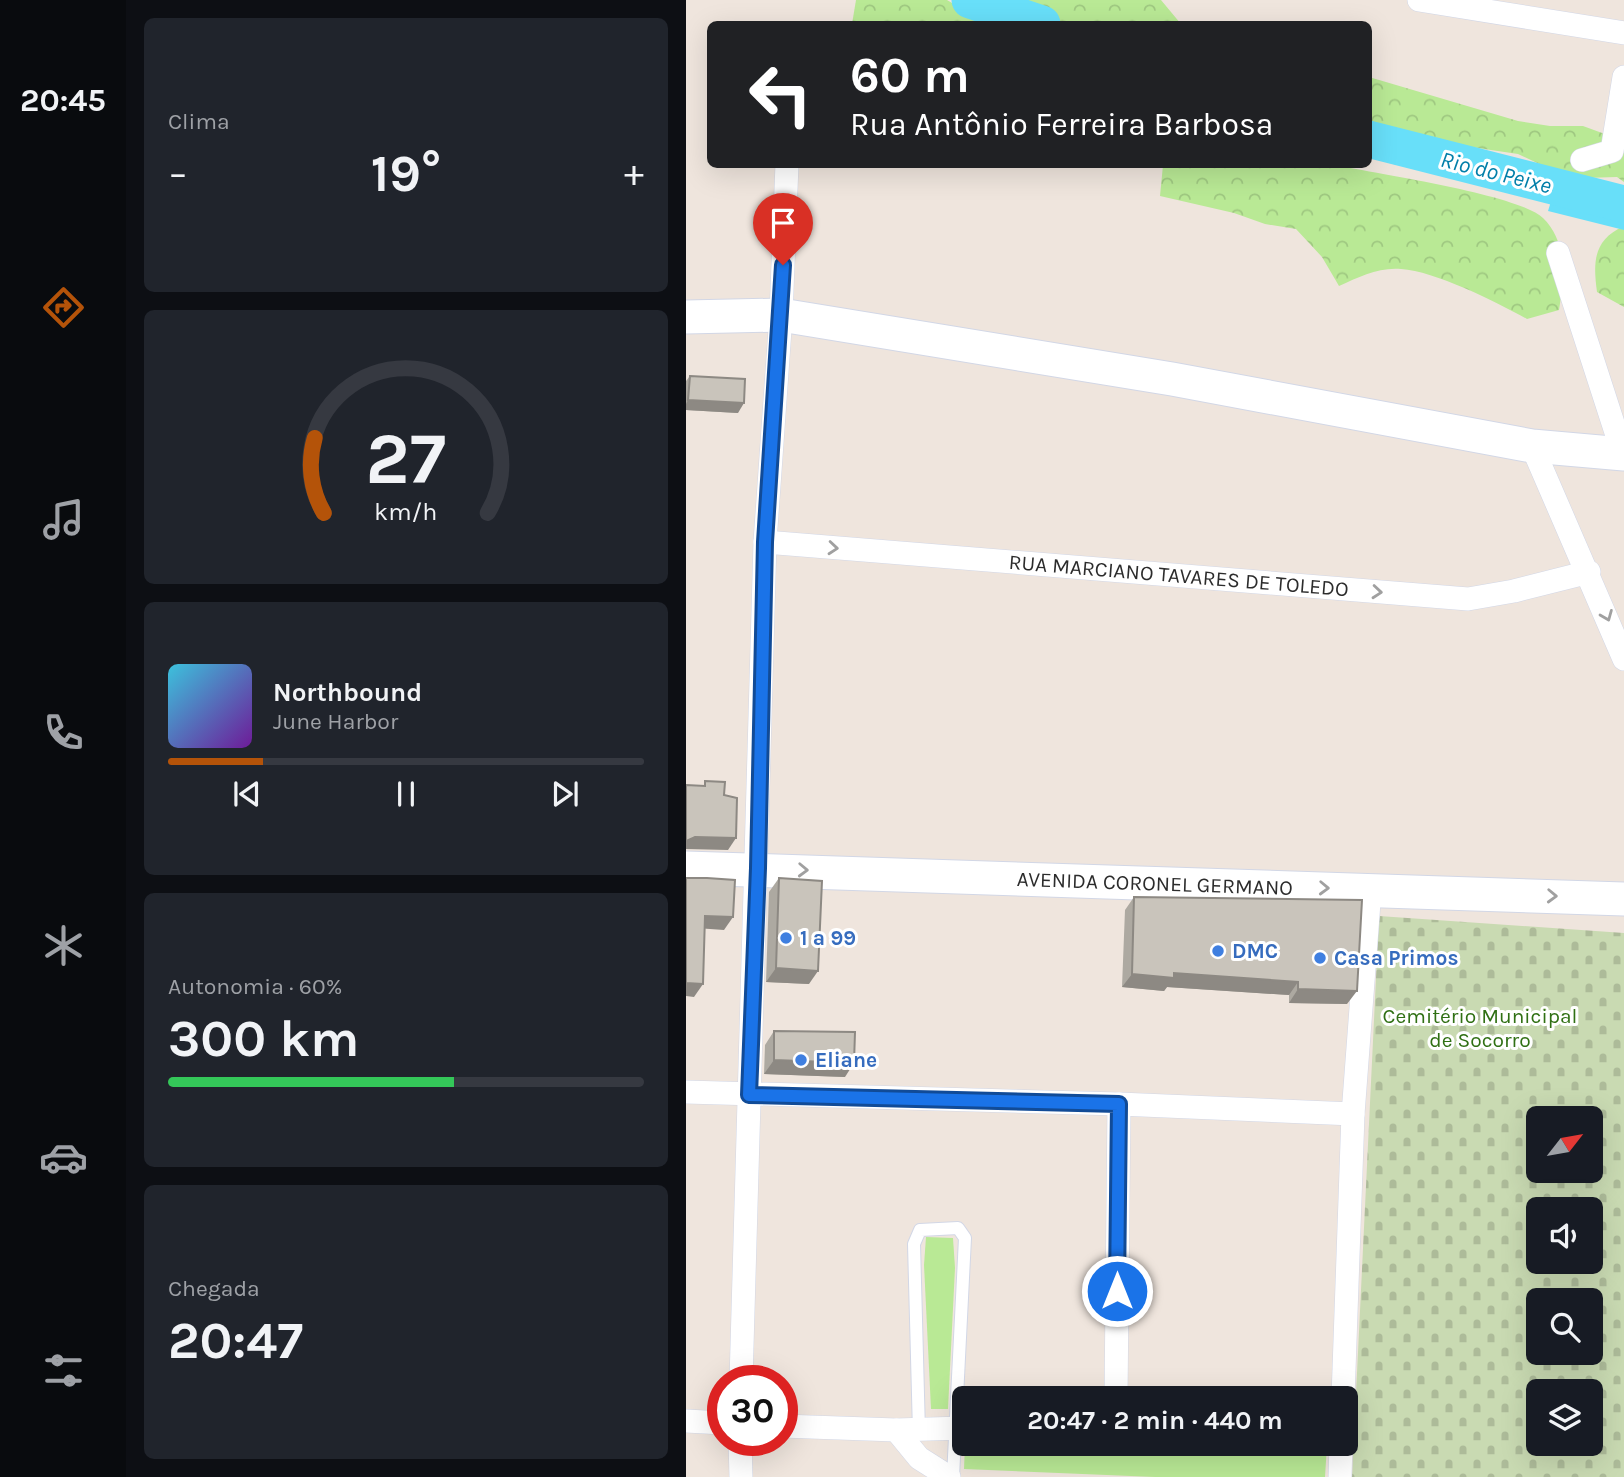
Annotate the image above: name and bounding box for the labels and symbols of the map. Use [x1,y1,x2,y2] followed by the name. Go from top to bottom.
[1438,146,1554,199] water label: Rio do Peixe
[753,193,813,265] pin
[828,540,839,555] one-way arrow
[1008,550,1349,601] street label: RUA MARCIANO TAVARES DE TOLEDO
[1372,584,1383,599] one-way arrow
[1598,609,1612,621] one-way arrow
[798,862,809,878] one-way arrow
[1016,867,1293,900] street label: AVENIDA CORONEL GERMANO
[1319,880,1330,895] one-way arrow
[1547,889,1558,904] one-way arrow
[800,926,856,950] place label: 1 a 99
[778,930,794,946] marker: 1 a 99
[1232,939,1278,963] place label: DMC
[1210,943,1226,959] marker: DMC
[1334,946,1458,970] place label: Casa Primos
[1312,950,1328,966] marker: Casa Primos
[1383,1004,1577,1052] park label: Cemitério Municipal de Socorro
[815,1048,877,1072] place label: Eliane
[793,1052,809,1068] marker: Eliane
[1526,1106,1603,1183] north arrow
[1080,1254,1154,1328] position arrow
[707,1365,798,1456] speed limit sign: 30

